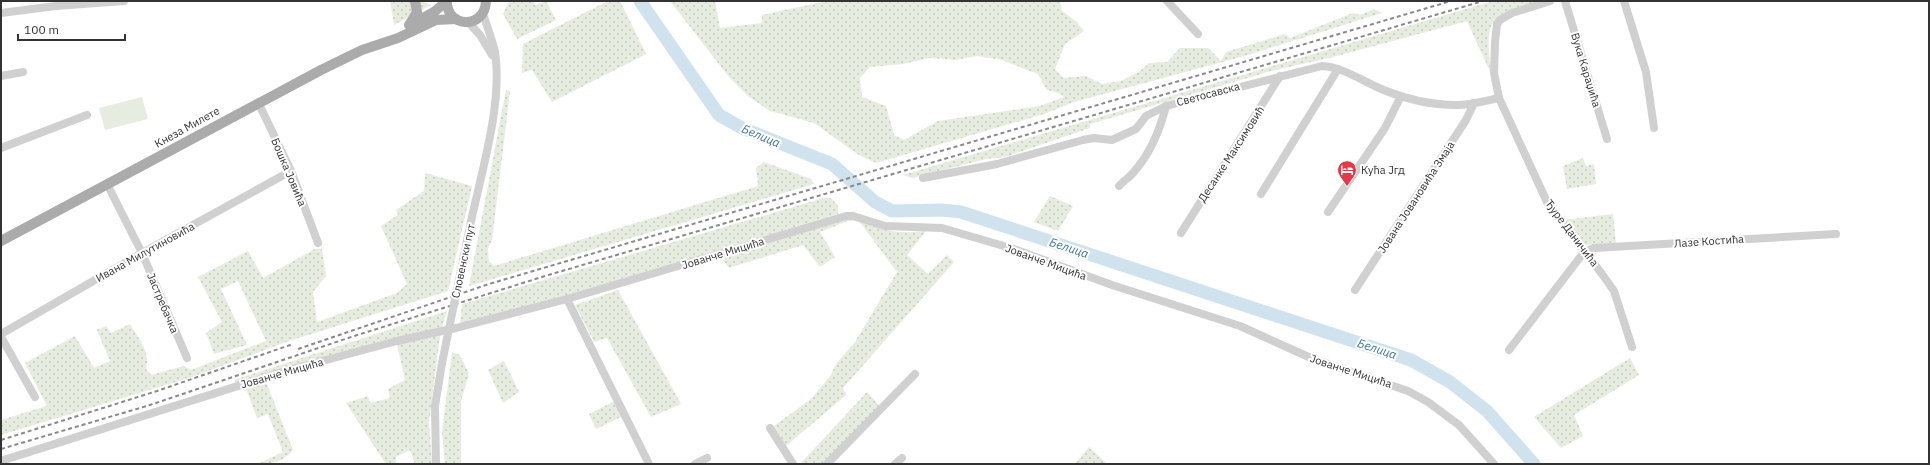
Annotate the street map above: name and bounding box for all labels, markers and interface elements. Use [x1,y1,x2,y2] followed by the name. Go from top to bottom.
[18,16,125,42] scale bar
[24,22,59,37] text: 100 m
[1568,31,1604,109] street label: Вука Караџића
[1175,79,1241,109] street label: Светосавска
[152,103,222,151] street label: Кнеза Милете
[1195,103,1267,205] street label: Десанке Максимовић
[740,121,783,150] water label: Белица
[268,136,310,208] street label: Бошка Јовића
[1374,138,1458,256] street label: Јована Јовановића Змаја
[1336,159,1358,187] hotel icon: Кућа Јгд
[1361,163,1405,177] place label: Кућа Јгд
[1542,197,1602,269] street label: Ђуре Даничића
[93,219,197,285] street label: Ивана Милутиновића
[448,223,478,299] street label: Словенски пут
[1674,232,1745,250] street label: Лазе Костића
[680,234,766,272] street label: Јованче Мицића
[1048,234,1091,261] water label: Белица
[1004,241,1089,283] street label: Јованче Мицића
[144,271,182,335] street label: Јастребачка
[1356,335,1399,362] water label: Белица
[1308,351,1394,391] street label: Јованче Мицића
[239,354,325,391] street label: Јованче Мицића

